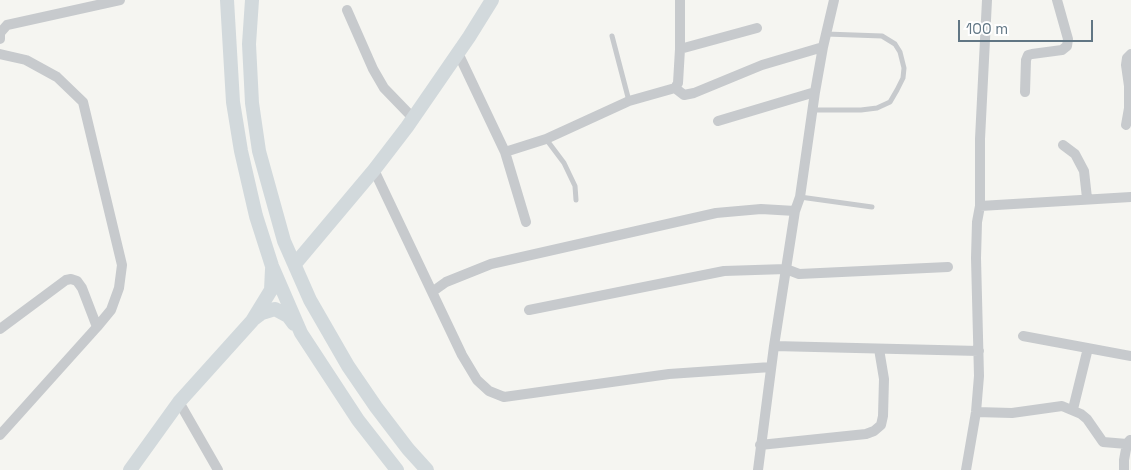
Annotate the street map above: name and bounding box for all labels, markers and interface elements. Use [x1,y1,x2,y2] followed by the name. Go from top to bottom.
[961,10,1096,42] scale bar
[966,19,1008,38] text: 100 m

